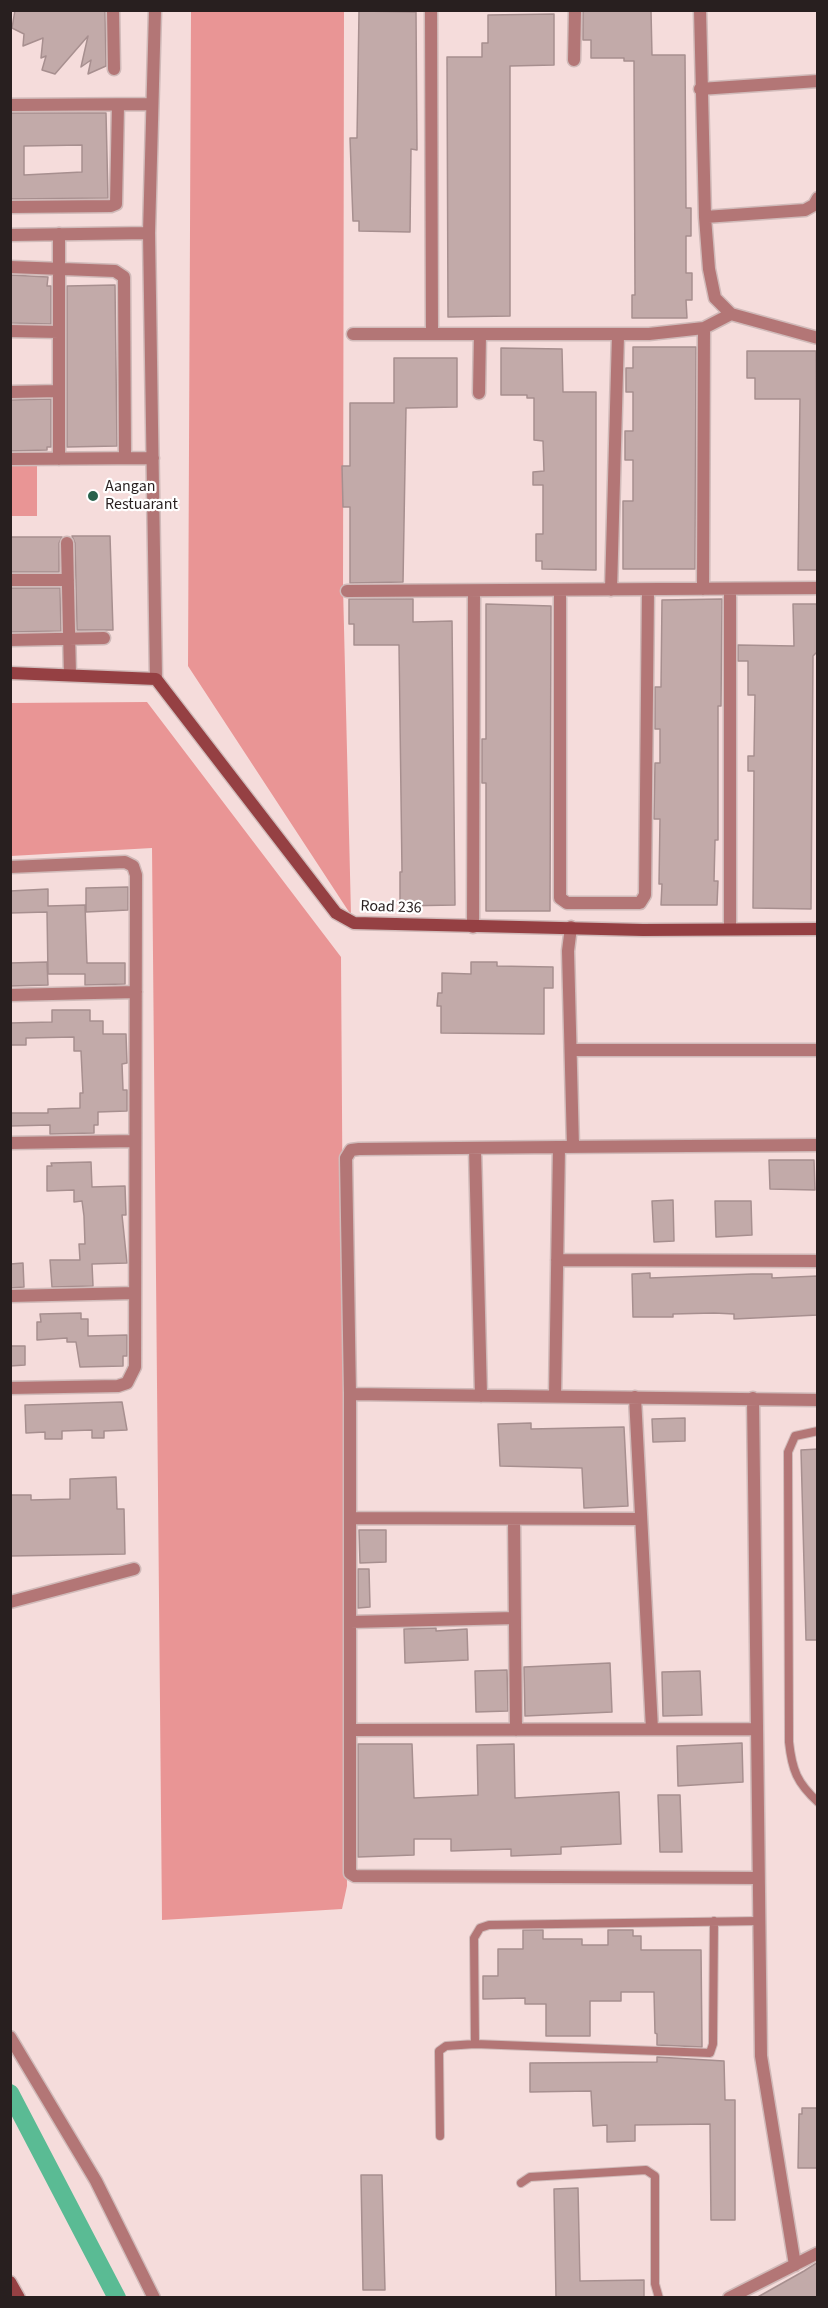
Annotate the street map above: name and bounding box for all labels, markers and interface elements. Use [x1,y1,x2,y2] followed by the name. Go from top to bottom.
[105,477,178,515] place label: Aangan Restuarant
[86,489,100,503] marker: Aangan Restuarant
[360,897,422,919] street label: Road 236

